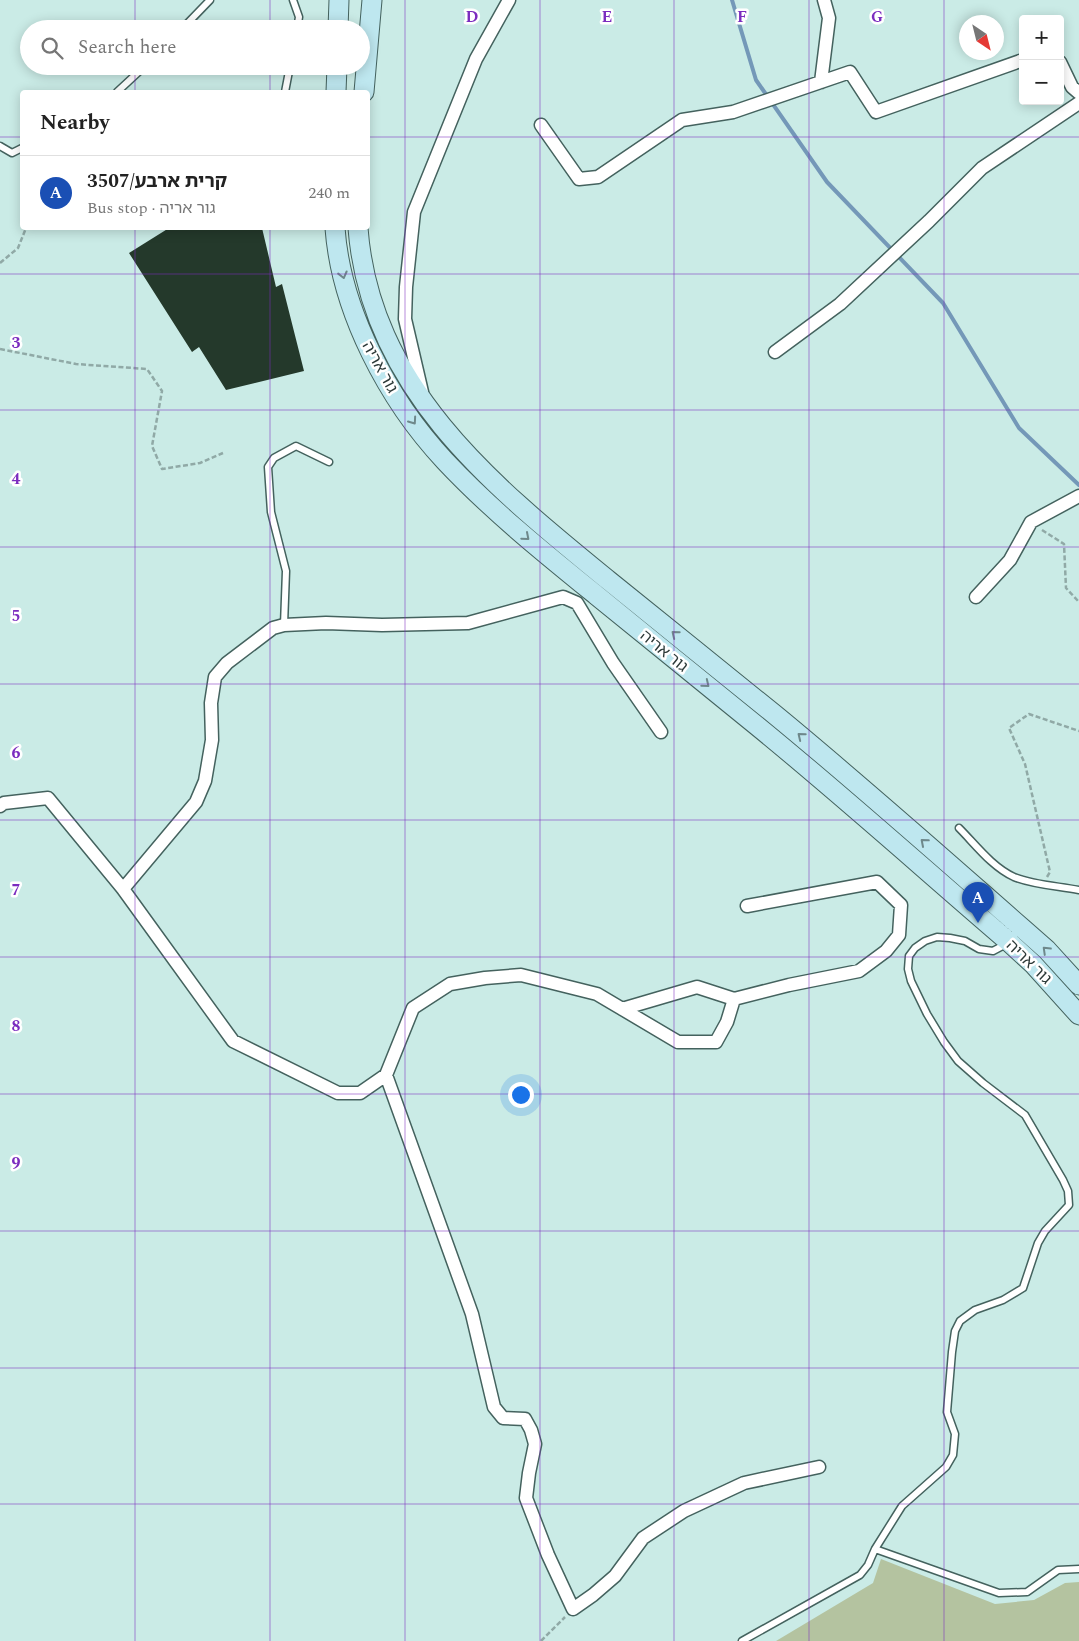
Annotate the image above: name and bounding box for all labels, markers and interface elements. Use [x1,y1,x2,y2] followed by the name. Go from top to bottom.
[466,5,479,29] text: D
[602,5,612,29] text: E
[737,5,747,29] text: F
[871,5,883,29] text: G
[959,15,1004,60] north arrow
[1019,15,1064,105] map controls
[1019,15,1064,60] button: +
[20,20,370,75] search box
[78,33,177,62] text: Search here
[38,34,66,62] icon: search
[1019,60,1064,105] button: −
[40,107,110,139] text: Nearby
[87,167,227,196] text: קרית ארבע/3507
[50,181,62,205] text: A
[308,181,350,205] text: 240 m
[87,196,215,220] text: Bus stop · גור אריה
[337,271,347,279] one-way arrow
[12,331,21,355] text: 3
[356,337,404,397] street label: גור אריה
[407,415,416,425] one-way arrow
[12,467,21,491] text: 4
[520,531,529,540] one-way arrow
[12,604,20,628] text: 5
[635,624,693,678] street label: גור אריה
[671,630,680,639] one-way arrow
[700,679,709,688] one-way arrow
[797,733,806,742] one-way arrow
[12,741,21,765] text: 6
[920,839,929,848] one-way arrow
[12,878,21,902] text: 7
[962,882,994,923] pin: A
[1001,934,1057,990] street label: גור אריה
[1042,946,1051,955] one-way arrow
[12,1014,21,1038] text: 8
[508,1082,534,1108] your location
[12,1151,21,1175] text: 9

